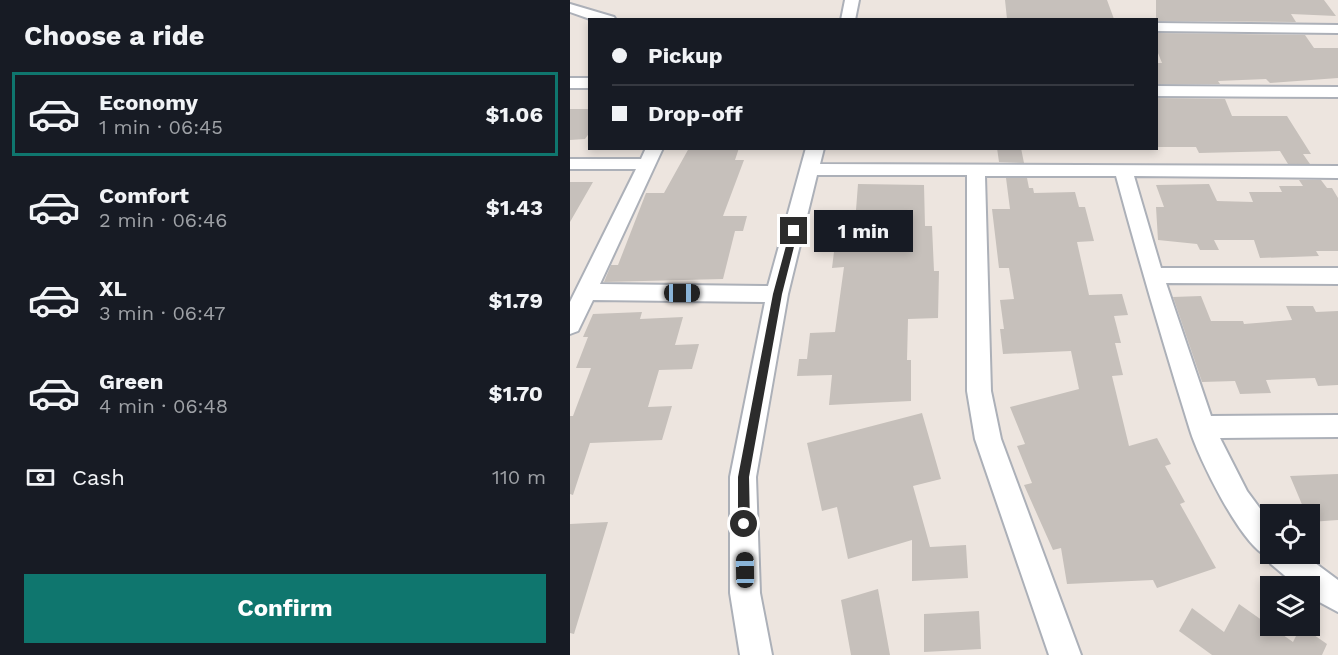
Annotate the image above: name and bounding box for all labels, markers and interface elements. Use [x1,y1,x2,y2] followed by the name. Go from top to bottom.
[24,20,204,52] text: Choose a ride
[648,43,723,68] text: Pickup
[27,87,81,141] icon: car
[99,90,198,115] text: Economy
[648,101,743,126] text: Drop-off
[486,102,543,127] text: $1.06
[99,115,223,139] text: 1 min · 06:45
[27,180,81,234] icon: car
[99,183,189,208] text: Comfort
[486,195,543,220] text: $1.43
[99,208,227,232] text: 2 min · 06:46
[815,210,914,252] callout: 1 min
[780,217,807,244] route end
[838,219,889,243] text: 1 min
[27,273,81,327] icon: car
[99,276,127,301] text: XL
[664,284,700,302] car
[489,288,543,313] text: $1.79
[99,301,225,325] text: 3 min · 06:47
[27,366,81,420] icon: car
[99,369,163,394] text: Green
[489,381,543,406] text: $1.70
[99,394,228,418] text: 4 min · 06:48
[24,461,57,494] icon: cash
[72,465,125,490] text: Cash
[492,465,546,489] text: 110 m
[1260,504,1320,636] map controls
[1260,504,1320,564] button: locate
[730,510,757,537] route start
[736,552,754,588] car
[24,574,546,643] button: Confirm
[1260,576,1320,636] button: layers

